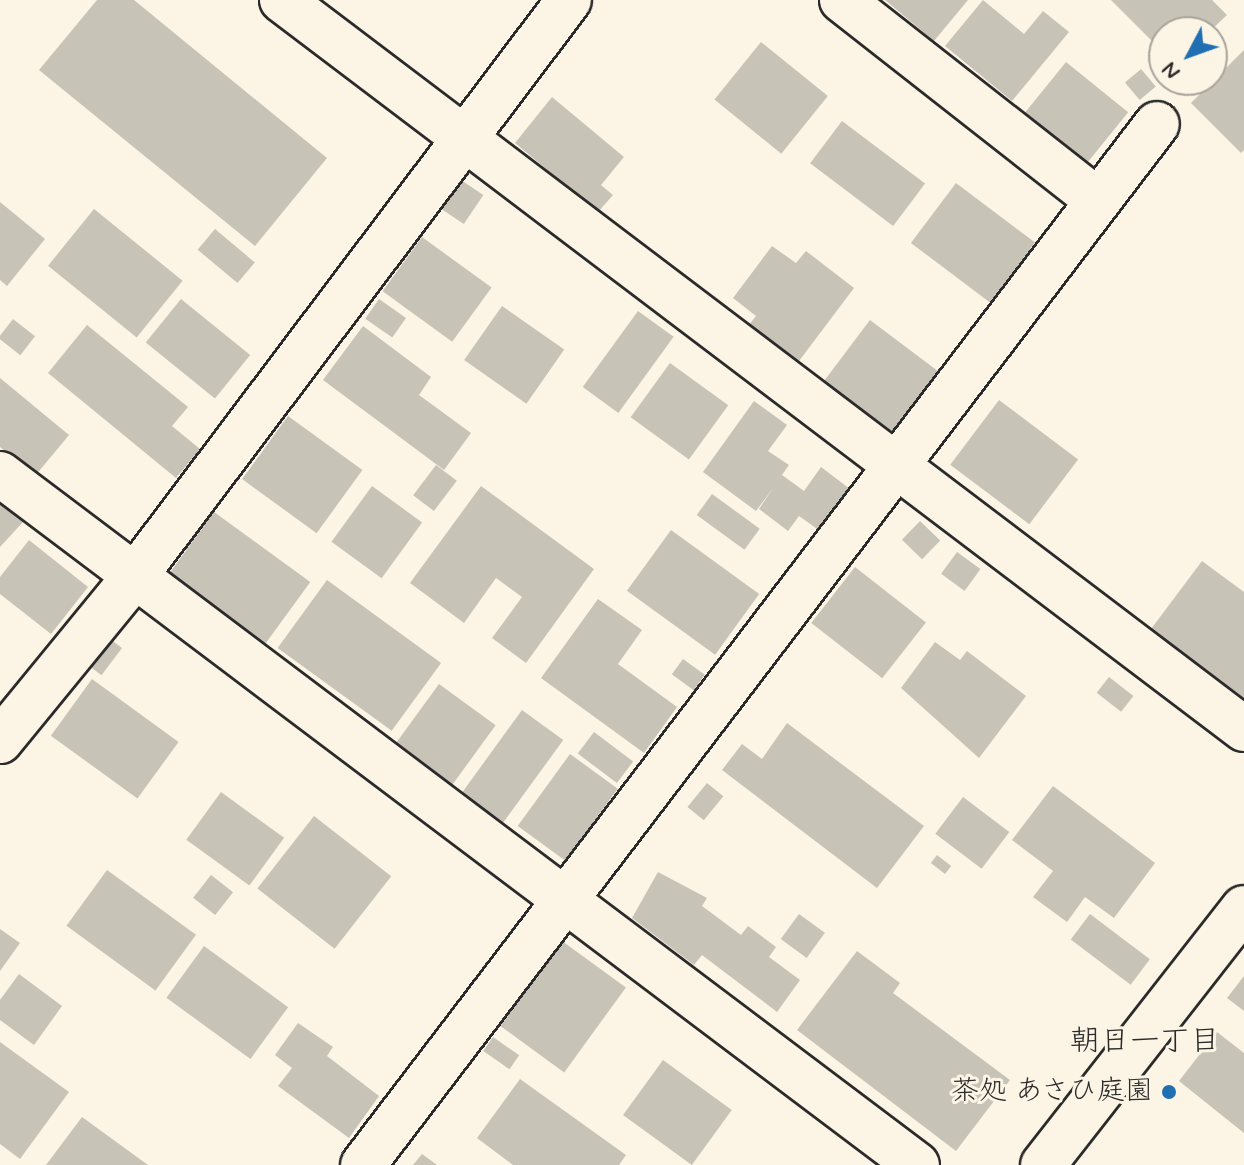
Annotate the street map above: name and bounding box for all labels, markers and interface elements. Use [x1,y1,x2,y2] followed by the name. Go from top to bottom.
[1148,16,1228,96] north arrow
[1156,56,1187,85] text: N
[1070,1024,1220,1060] district label: 朝日一丁目
[949,1075,1153,1109] place label: 茶処 あさひ庭園
[1160,1083,1178,1101] marker: 茶処 あさひ庭園

